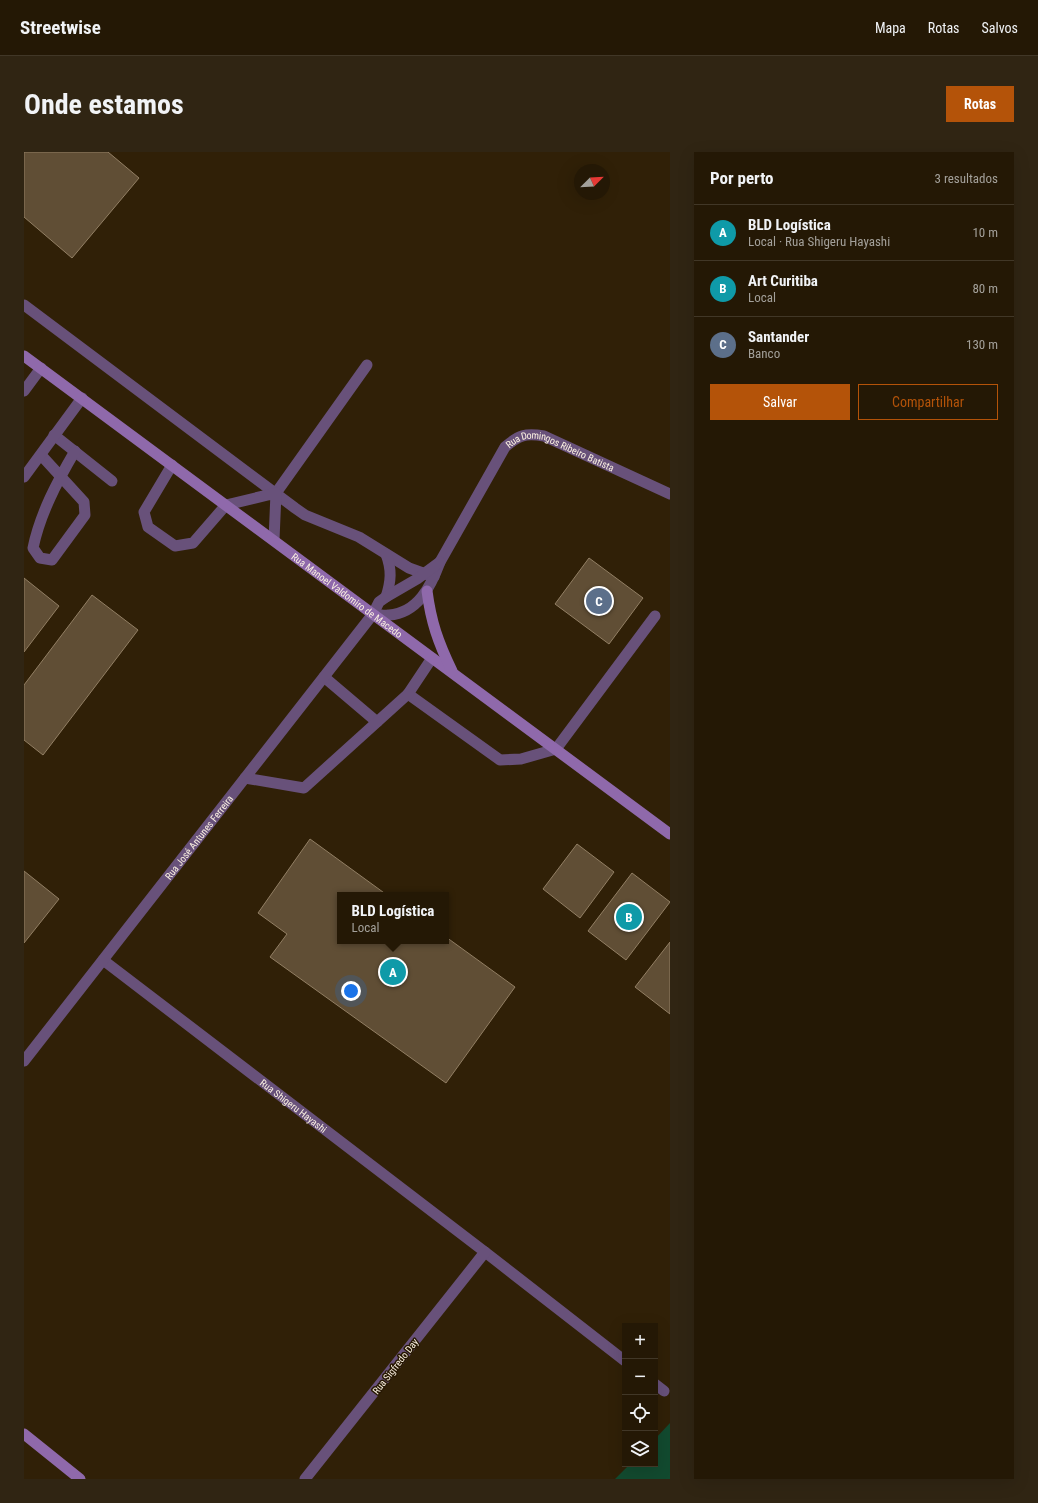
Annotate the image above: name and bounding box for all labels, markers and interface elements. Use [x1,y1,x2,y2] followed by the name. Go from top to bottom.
[20,16,101,39] text: Streetwise
[875,20,906,36] text: Mapa
[928,20,960,36] text: Rotas
[982,20,1018,36] text: Salvos
[946,86,1014,122] button: Rotas
[24,88,184,121] text: Onde estamos
[574,164,610,200] north arrow
[710,168,774,188] text: Por perto
[934,171,998,186] text: 3 resultados
[748,216,831,234] text: BLD Logística
[719,225,727,240] text: A
[972,225,998,240] text: 10 m
[748,234,890,249] text: Local · Rua Shigeru Hayashi
[748,272,818,290] text: Art Curitiba
[719,281,727,296] text: B
[972,281,998,296] text: 80 m
[748,290,776,305] text: Local
[748,328,809,346] text: Santander
[719,337,727,352] text: C
[966,337,998,352] text: 130 m
[748,346,780,361] text: Banco
[710,384,850,420] button: Salvar
[858,384,998,420] button: Compartilhar
[504,430,616,474] street label: Rua Domingos Ribeiro Batista
[289,551,404,640] street label: Rua Manoel Valdomiro de Macedo
[586,586,612,616] pin: C
[163,793,235,882] street label: Rua José Antunes Ferreira
[337,892,449,944] popup
[352,902,434,920] text: BLD Logística
[616,902,642,932] pin: B
[352,920,380,935] text: Local
[380,957,406,987] pin: A
[341,981,361,1001] your location
[258,1077,329,1135] street label: Rua Shigeru Hayashi
[622,1323,658,1467] map controls
[622,1323,658,1359] button: +
[370,1336,420,1396] street label: Rua Sigfredo Day
[622,1359,658,1395] button: −
[622,1395,658,1431] button: locate
[622,1431,658,1467] button: layers

